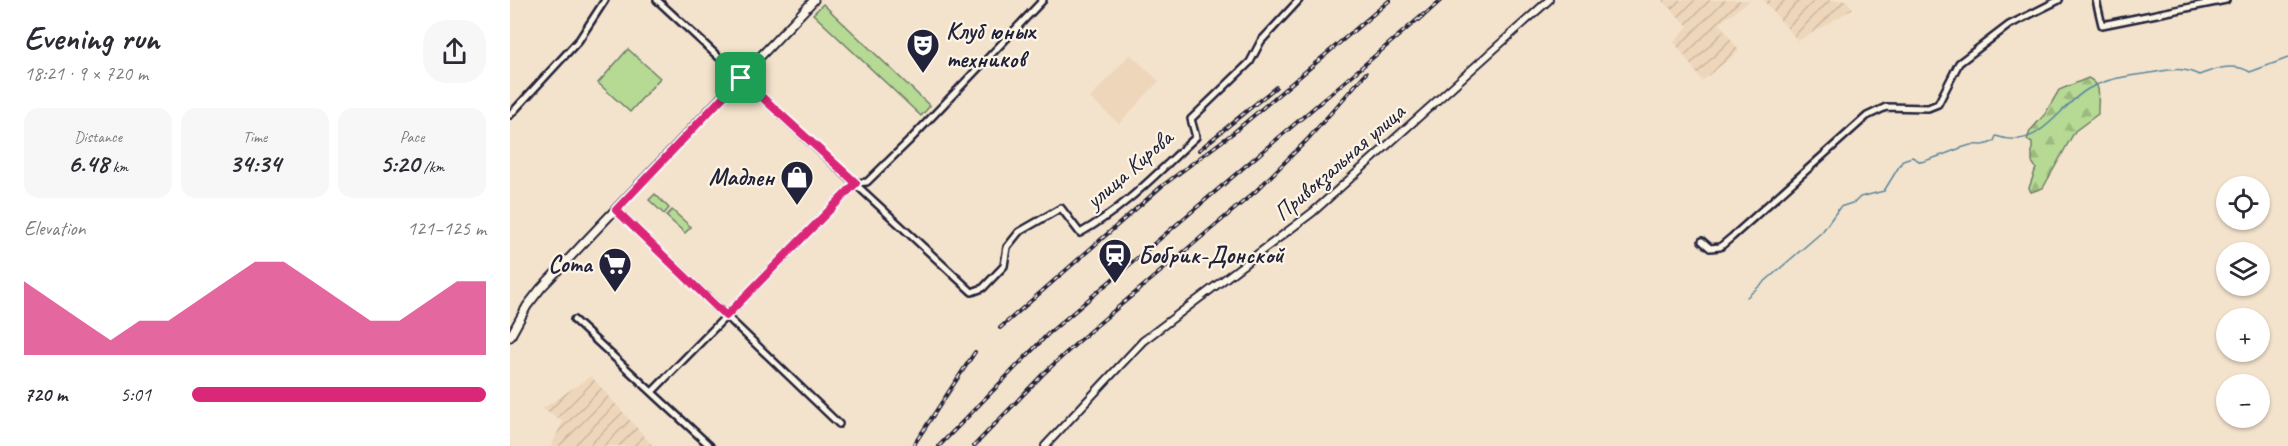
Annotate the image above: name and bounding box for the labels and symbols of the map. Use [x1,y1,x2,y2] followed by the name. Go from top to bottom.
[946,16,1036,74] place label: Клуб юных техников
[905,27,941,74] theatre icon: Клуб юных техников
[715,52,766,103] pin
[1267,96,1413,228] street label: Привокзальная улица
[1078,122,1180,216] street label: улица Кирова
[779,159,815,206] shop icon: Мадлен
[709,162,776,192] place label: Мадлен
[1097,237,1133,284] station icon: Бобрик-Донской
[1138,240,1286,270] place label: Бобрик-Донской
[597,246,633,293] supermarket icon: Сота
[548,249,593,279] place label: Сота

